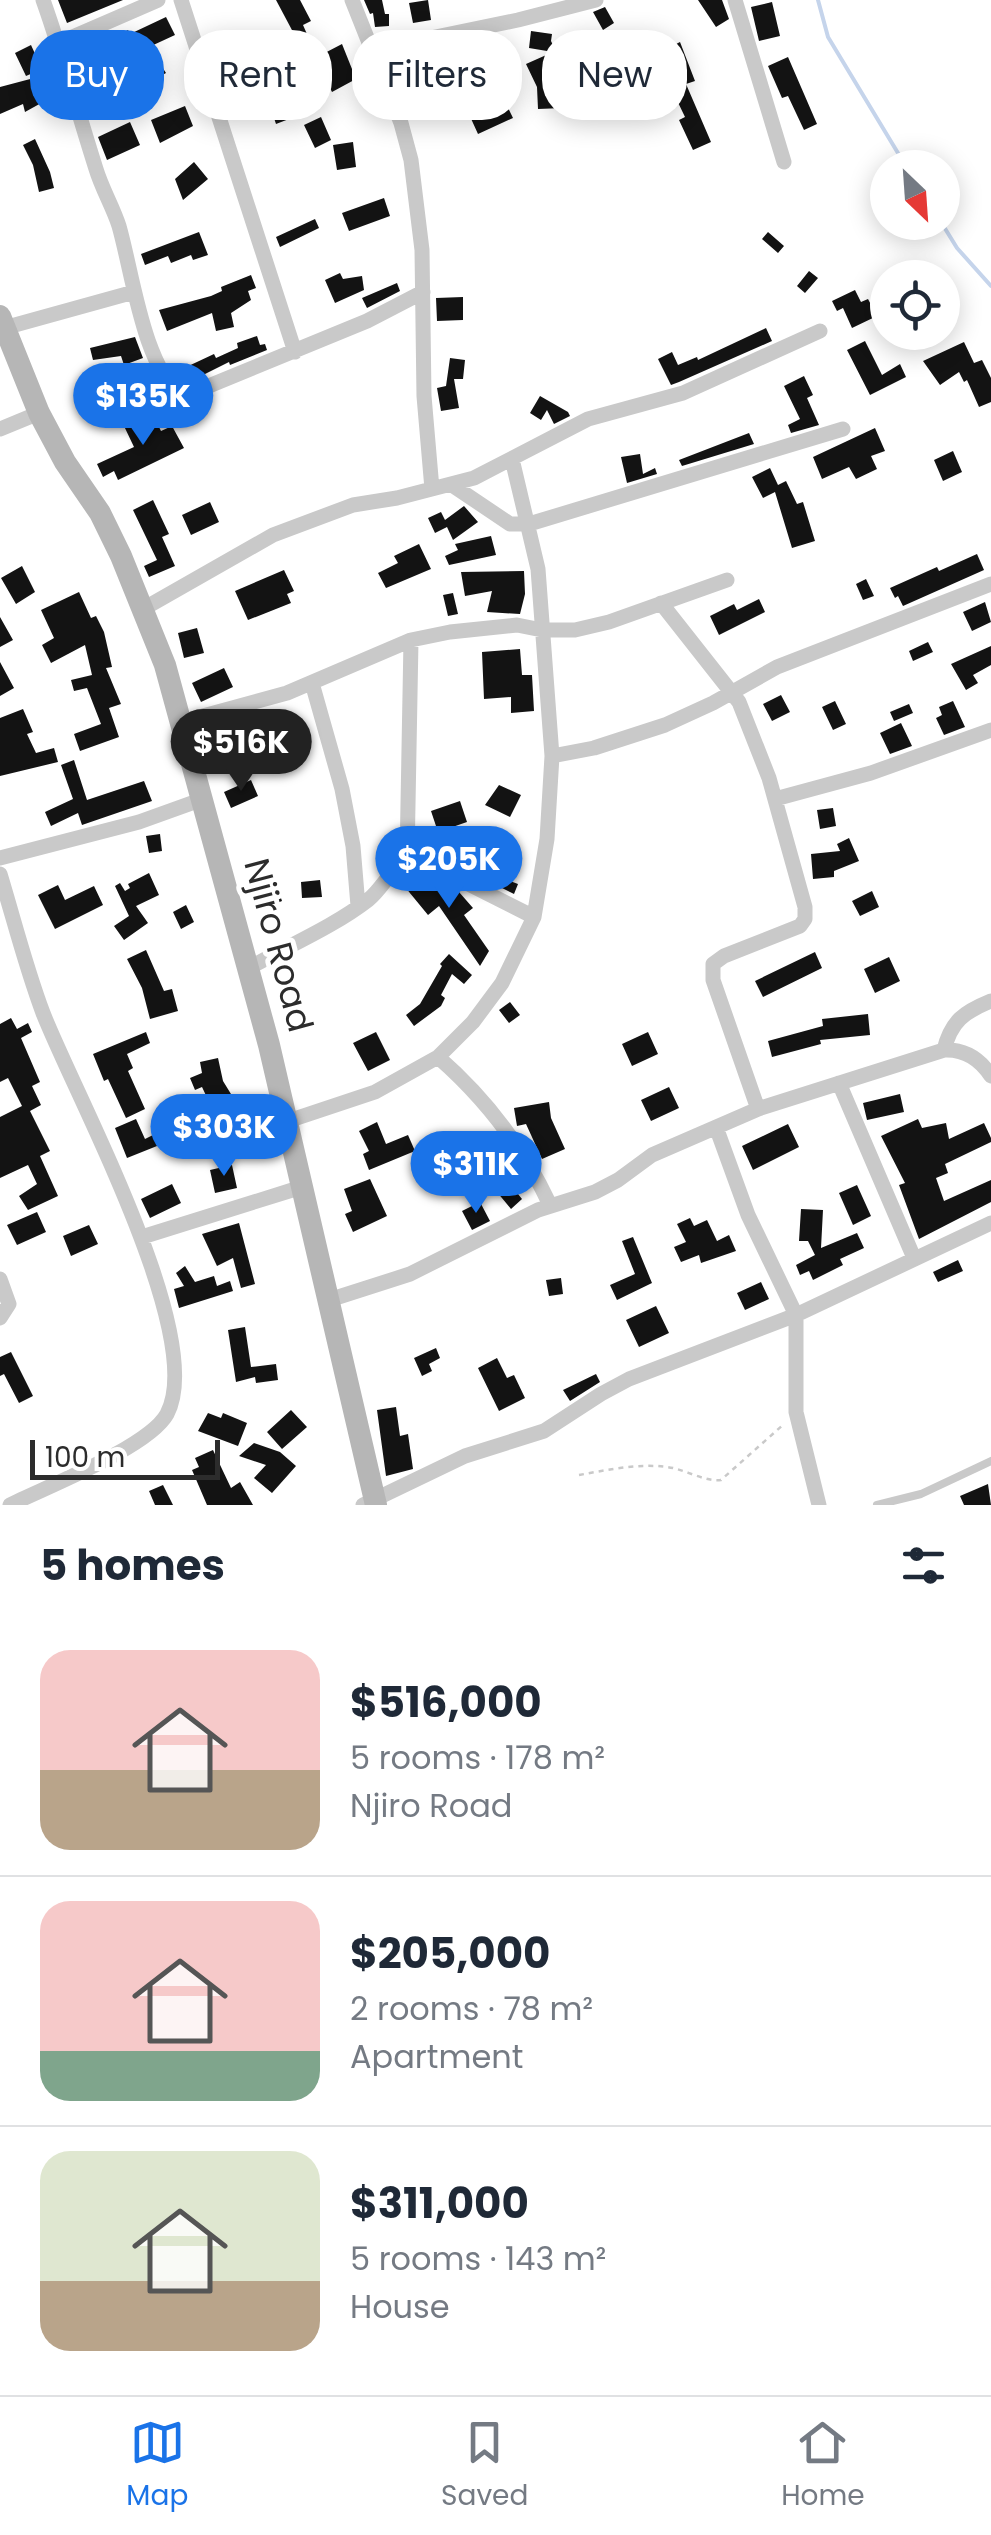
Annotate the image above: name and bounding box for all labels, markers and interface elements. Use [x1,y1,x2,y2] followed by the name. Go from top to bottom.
[30,30,164,120] chip: Buy
[184,30,332,120] chip: Rent
[352,30,522,120] chip: Filters
[542,30,687,120] chip: New
[870,150,960,240] north arrow
[870,150,960,350] map controls
[870,260,960,350] button: locate
[73,363,213,448] pin: $135K
[95,373,191,418] text: $135K
[171,709,311,794] pin: $516K
[193,719,289,764] text: $516K
[379,826,519,911] pin: $205K
[397,836,501,881] text: $205K
[232,853,326,1037] street label: Njiro Road
[154,1094,294,1179] pin: $303K
[173,1104,275,1149] text: $303K
[406,1131,546,1216] pin: $311K
[433,1141,519,1186] text: $311K
[30,1435,220,1480] scale bar
[45,1438,125,1477] text: 100 m
[40,1536,225,1595] text: 5 homes
[896,1538,951,1593] icon: filters
[350,1673,542,1732] text: $516,000
[120,1690,240,1810] icon: home
[350,1735,605,1780] text: 5 rooms · 178 m²
[350,1783,512,1828] text: Njiro Road
[350,1924,551,1983] text: $205,000
[120,1941,240,2061] icon: home
[350,1986,593,2031] text: 2 rooms · 78 m²
[350,2034,523,2079] text: Apartment
[350,2174,529,2233] text: $311,000
[120,2191,240,2311] icon: home
[350,2236,606,2281] text: 5 rooms · 143 m²
[350,2284,450,2329] text: House
[126,2415,188,2517] tab: Map
[441,2415,528,2517] tab: Saved
[781,2415,865,2517] tab: Home

